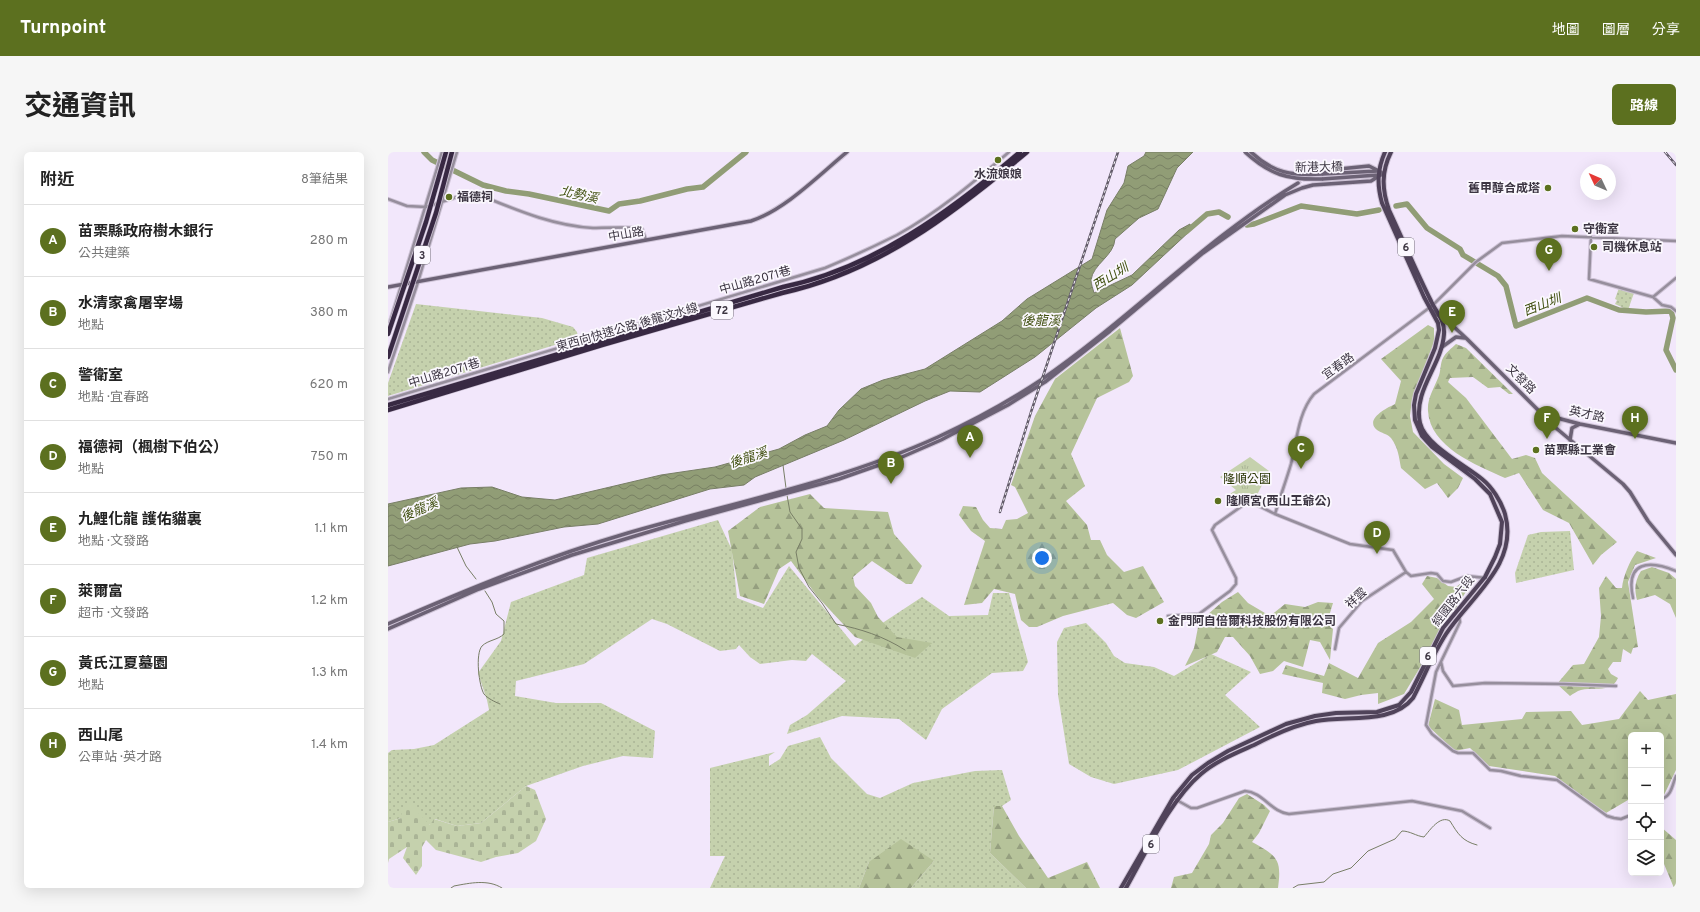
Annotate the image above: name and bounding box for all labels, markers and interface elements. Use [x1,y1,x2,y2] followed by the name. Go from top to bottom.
[20,16,106,40] text: Turnpoint
[1552,22,1580,39] text: 地圖
[1602,22,1630,39] text: 圖層
[1652,22,1680,39] text: 分享
[1612,84,1676,125] button: 路線
[24,90,136,126] text: 交通資訊
[993,155,1003,165] marker: 水流娘娘
[1295,160,1343,176] street label: 新港大橋
[1580,164,1616,200] north arrow
[974,167,1022,183] place label: 水流娘娘
[40,170,74,192] text: 附近
[301,172,348,188] text: 8筆結果
[1468,181,1540,197] place label: 舊甲醇合成塔
[1543,183,1553,193] marker: 舊甲醇合成塔
[558,184,601,208] water label: 北勢溪
[457,190,493,206] place label: 福德祠
[444,192,454,202] marker: 福德祠
[1583,222,1619,238] place label: 守衛室
[78,223,213,242] text: 苗栗縣政府樹木銀行
[607,224,645,246] street label: 中山路
[1570,224,1580,234] marker: 守衛室
[48,233,58,249] text: A
[310,233,348,249] text: 280 m
[1398,238,1414,256] road number: 6
[1536,238,1562,271] pin: G
[1602,240,1662,256] place label: 司機休息站
[1589,242,1599,252] marker: 司機休息站
[78,246,130,262] text: 公共建築
[414,246,430,264] road number: 3
[1090,260,1134,295] water label: 西山圳
[718,263,793,299] street label: 中山路2071巷
[1522,291,1566,320] water label: 西山圳
[78,295,183,314] text: 水清家禽屠宰場
[555,300,700,356] street label: 東西向快速公路 後龍汶水線
[1439,300,1465,333] pin: E
[711,301,733,319] road number: 72
[49,305,57,321] text: B
[310,305,348,321] text: 380 m
[1021,314,1062,330] water label: 後龍溪
[78,318,104,334] text: 地點
[1319,350,1358,384] street label: 宜春路
[407,356,482,392] street label: 中山路2071巷
[1502,361,1539,398] street label: 文發路
[78,367,123,386] text: 警衛室
[49,377,57,393] text: C
[310,377,348,393] text: 620 m
[78,390,149,406] text: 地點 · 宜春路
[1568,403,1606,427] street label: 英才路
[1534,406,1560,439] pin: F
[1622,406,1648,439] pin: H
[957,425,983,458] pin: A
[1288,436,1314,469] pin: C
[78,439,228,458] text: 福德祠（楓樹下伯公）
[1544,443,1616,459] place label: 苗栗縣工業會
[728,445,772,473] water label: 後龍溪
[1531,445,1541,455] marker: 苗栗縣工業會
[48,449,58,465] text: D
[311,449,348,465] text: 750 m
[878,451,904,484] pin: B
[78,462,104,478] text: 地點
[1223,472,1271,488] park label: 隆順公園
[1226,494,1331,510] place label: 隆順宮(西山王爺公)
[399,495,443,526] water label: 後龍溪
[1213,496,1223,506] marker: 隆順宮(西山王爺公)
[78,511,202,530] text: 九鯉化龍 護佑貓裏
[49,521,57,537] text: E
[314,521,348,537] text: 1.1 km
[1364,521,1390,554] pin: D
[78,534,149,550] text: 地點 · 文發路
[1032,548,1052,568] your location
[1429,573,1479,630] street label: 經國路六段
[78,583,123,602] text: 萊爾富
[1342,585,1371,613] street label: 祥雲
[49,593,57,609] text: F
[311,593,348,609] text: 1.2 km
[78,606,149,622] text: 超市 · 文發路
[1168,614,1336,630] place label: 金門阿自倍爾科技股份有限公司
[1155,616,1165,626] marker: 金門阿自倍爾科技股份有限公司
[1420,647,1436,665] road number: 6
[78,655,168,674] text: 黃氏江夏墓園
[49,665,57,681] text: G
[311,665,348,681] text: 1.3 km
[78,678,104,694] text: 地點
[78,727,123,746] text: 西山尾
[1628,732,1664,876] map controls
[1628,732,1664,768] button: +
[48,737,58,753] text: H
[311,737,348,753] text: 1.4 km
[78,750,162,766] text: 公車站 · 英才路
[1628,768,1664,804] button: −
[1628,804,1664,840] button: locate
[1143,835,1159,853] road number: 6
[1628,840,1664,876] button: layers

